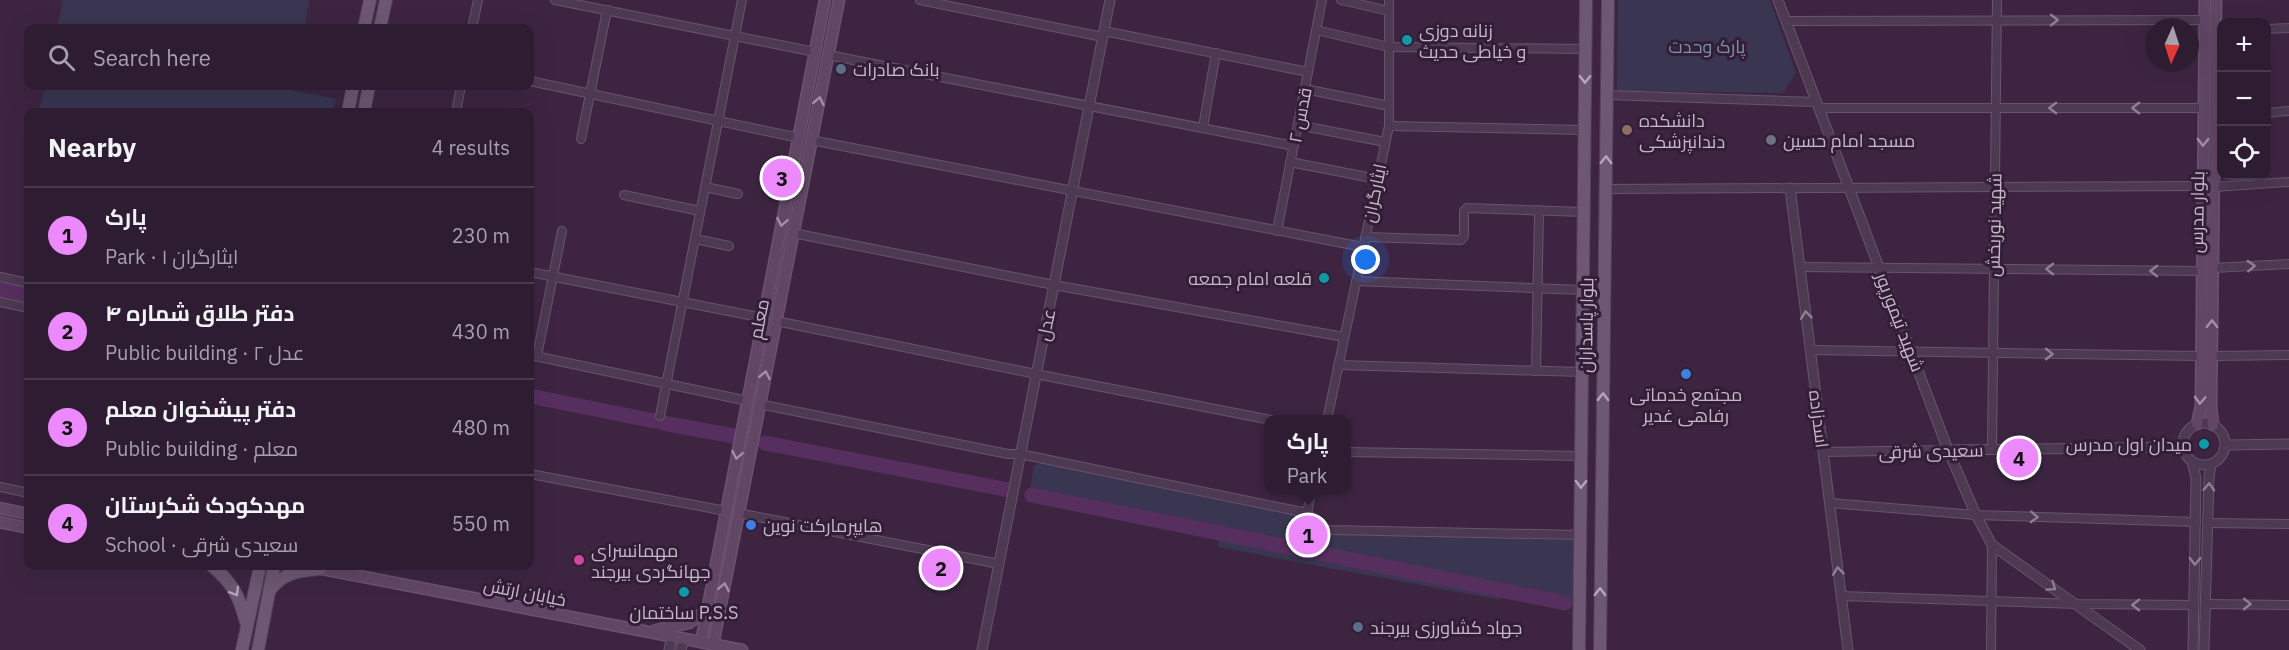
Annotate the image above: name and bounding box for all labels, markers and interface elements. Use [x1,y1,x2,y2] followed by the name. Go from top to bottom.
[2050,14,2059,26] one-way arrow
[2145,18,2199,72] north arrow
[2217,18,2271,180] map controls
[2217,18,2271,72] button: +
[1419,19,1526,63] place label: زنانه دوزی و خیاطی حدیث
[24,24,534,90] search box
[1400,33,1414,47] marker: زنانه دوزی و خیاطی حدیث
[1669,35,1746,59] park label: پارک وحدت
[45,41,78,74] icon: search
[93,43,211,72] text: Search here
[853,58,939,81] place label: بانک صادرات
[834,62,848,76] marker: بانک صادرات
[2217,72,2271,126] button: −
[1579,75,1591,84] one-way arrow
[1283,85,1317,145] street label: قدس ۲
[812,97,825,107] one-way arrow
[2049,102,2058,114] one-way arrow
[2132,102,2141,114] one-way arrow
[1639,109,1725,154] place label: دانشکده دندانپزشکی
[1620,123,1634,137] marker: دانشکده دندانپزشکی
[2217,126,2271,180] button: locate
[1783,129,1915,153] place label: مسجد امام حسین
[48,130,136,164] text: Nearby
[1764,133,1778,147] marker: مسجد امام حسین
[432,134,510,161] text: 4 results
[2197,138,2209,147] one-way arrow
[1600,155,1612,164] one-way arrow
[762,156,802,201] pin: 3
[1357,162,1391,224] street label: ایثارگران
[2185,171,2209,253] street label: بلوار مدرس
[1982,173,2006,277] street label: شهید نوربخش
[105,202,147,231] text: پارک
[776,217,789,227] one-way arrow
[62,222,74,249] text: 1
[452,222,510,249] text: 230 m
[105,243,238,270] text: Park · ایثارگران ۱
[1351,245,1380,274] your location
[2247,259,2256,272] one-way arrow
[2046,263,2055,276] one-way arrow
[2150,264,2159,277] one-way arrow
[1188,267,1312,291] place label: قلعه امام جمعه
[1869,268,1930,375] street label: شهید تیمورپور
[1317,271,1331,285] marker: قلعه امام جمعه
[1574,277,1599,373] street label: بلوار پاسداران
[744,297,775,341] street label: معلم
[105,298,294,327] text: دفتر طلاق شماره ۴
[1032,307,1060,343] street label: عدل
[1800,311,1813,320] one-way arrow
[62,318,74,345] text: 2
[452,318,510,345] text: 430 m
[2206,320,2218,329] one-way arrow
[105,339,304,366] text: Public building · عدل ۲
[2045,348,2054,360] one-way arrow
[1679,367,1693,381] marker: مجتمع خدماتی رفاهی غدیر
[758,370,771,380] one-way arrow
[1630,383,1742,427] place label: مجتمع خدماتی رفاهی غدیر
[1804,389,1834,449] street label: اسدزاده
[1597,392,1609,401] one-way arrow
[105,394,296,423] text: دفتر پیشخوان معلم
[2194,396,2207,405] one-way arrow
[62,414,74,441] text: 3
[452,414,510,441] text: 480 m
[1264,415,1351,493] popup
[1287,426,1328,455] text: پارک
[2066,433,2192,456] place label: میدان اول مدرس
[105,435,298,462] text: Public building · معلم
[2000,436,2038,480] pin: 4
[2197,437,2211,451] marker: میدان اول مدرس
[1878,439,1984,463] street label: سعیدی شرقی
[731,450,744,460] one-way arrow
[1287,462,1327,489] text: Park
[1575,480,1587,489] one-way arrow
[2203,482,2216,491] one-way arrow
[105,490,305,519] text: مهدکودک شکرستان
[62,510,74,537] text: 4
[452,510,510,537] text: 550 m
[2030,511,2039,523] one-way arrow
[1288,512,1328,558] pin: 1
[763,514,883,538] place label: هایپرمارکت نوین
[744,518,758,532] marker: هایپرمارکت نوین
[105,531,298,558] text: School · سعیدی شرقی
[591,539,711,583] place label: مهمانسرای جهانگردی بیرجند
[922,546,960,590] pin: 2
[572,553,586,567] marker: مهمانسرای جهانگردی بیرجند
[2189,557,2201,566] one-way arrow
[1833,567,1845,576] one-way arrow
[482,573,568,611] street label: خیابان ارتش
[2045,580,2056,591] one-way arrow
[717,582,730,592] one-way arrow
[677,585,691,599] marker: ساختمان P.S.S
[228,586,240,596] one-way arrow
[1594,587,1607,596] one-way arrow
[2243,598,2252,611] one-way arrow
[2131,599,2140,611] one-way arrow
[629,601,739,624] place label: ساختمان P.S.S
[1370,616,1522,639] place label: جهاد کشاورزی بیرجند
[1351,620,1365,634] marker: جهاد کشاورزی بیرجند

